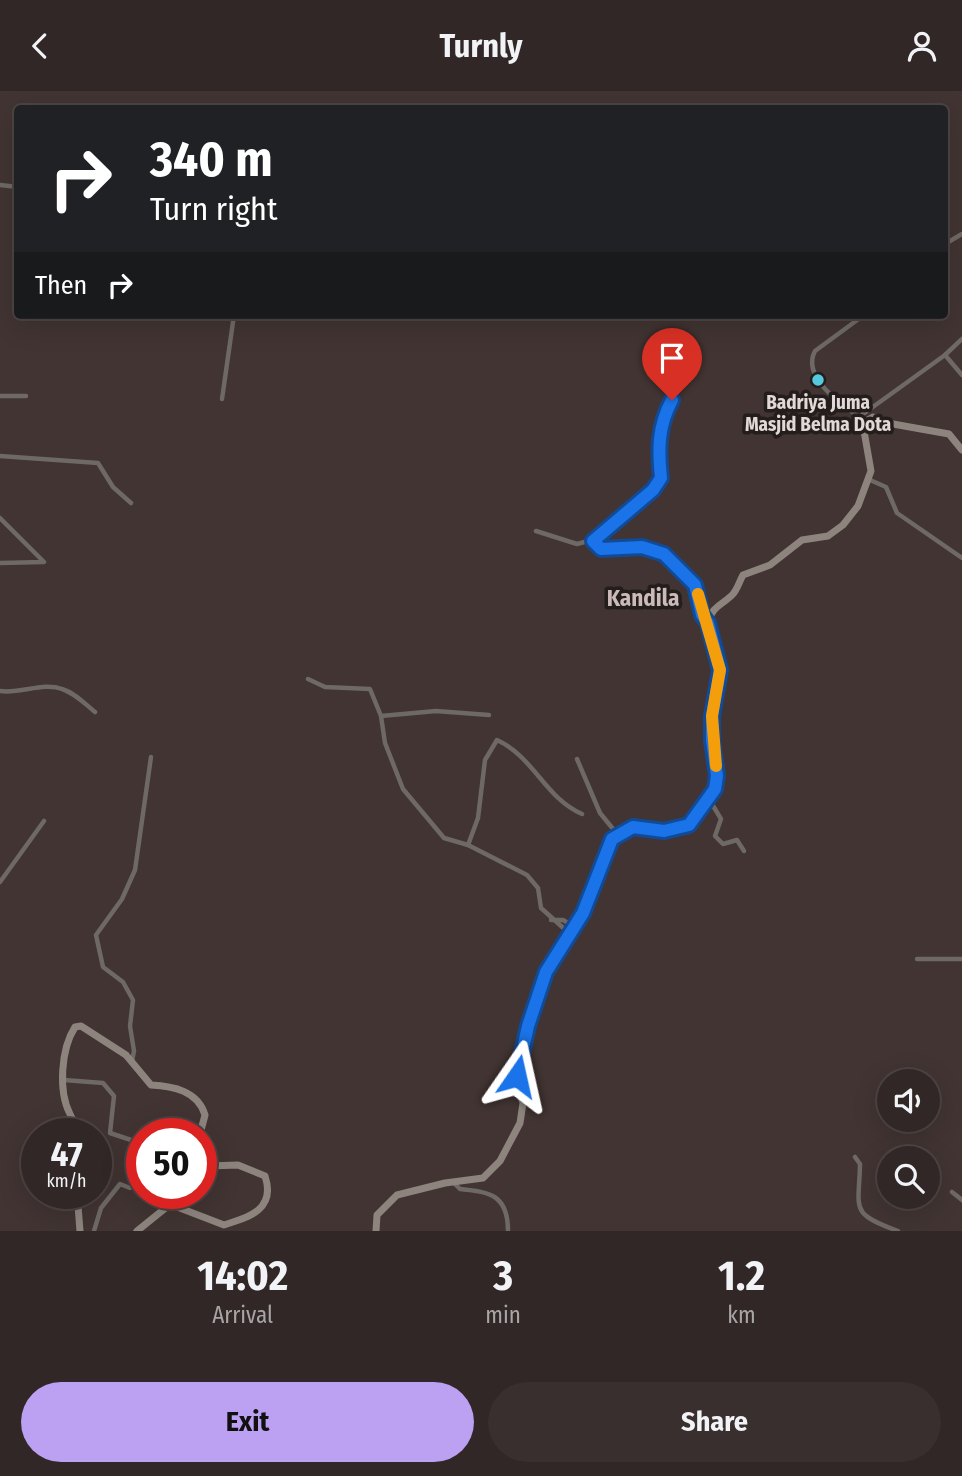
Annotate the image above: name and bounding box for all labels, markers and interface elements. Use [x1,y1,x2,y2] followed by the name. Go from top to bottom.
[21,27,59,65] icon: back
[439,27,523,65] text: Turnly
[903,27,941,65] icon: person
[150,130,273,189] text: 340 m
[35,133,126,224] icon: right
[150,190,277,228] text: Turn right
[101,266,139,304] icon: right
[35,270,87,301] text: Then
[642,328,702,400] pin
[653,339,691,377] icon: arrive
[810,372,826,388] marker: Badriya Juma Masjid Belma Dota
[745,391,891,436] place label: Badriya Juma Masjid Belma Dota
[607,584,679,612] district label: Kandila
[480,1039,554,1113] position arrow
[877,1069,940,1209] map controls
[877,1069,940,1132] button: sound
[126,1118,217,1209] speed limit sign: 50
[50,1133,83,1175] text: 47
[877,1146,940,1209] button: search
[46,1170,87,1192] text: km/h
[197,1251,288,1301] text: 14:02
[493,1251,513,1301] text: 3
[718,1251,765,1301] text: 1.2
[212,1301,273,1329] text: Arrival
[485,1301,521,1329] text: min
[727,1301,756,1329] text: km
[21,1382,474,1462] button: Exit
[488,1382,941,1462] button: Share

